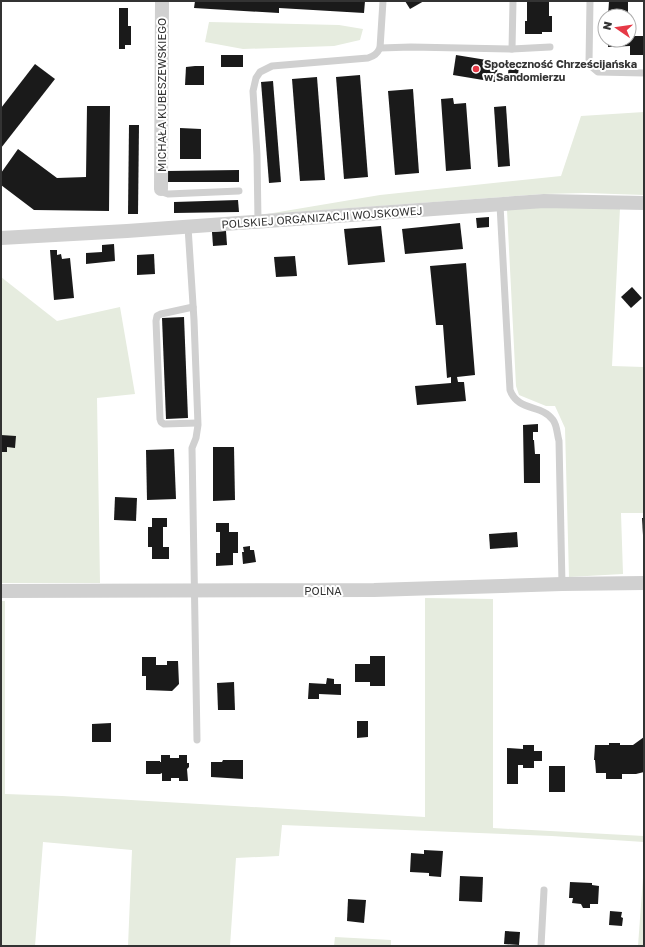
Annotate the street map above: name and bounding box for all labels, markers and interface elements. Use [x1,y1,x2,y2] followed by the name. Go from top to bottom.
[597,8,637,48] north arrow
[155,18,168,172] street label: MICHAŁA KUBESZEWSKIEGO
[599,20,614,31] text: N
[484,57,637,83] place label: Społeczność Chrześcijańska w Sandomierzu
[471,64,481,74] marker: Społeczność Chrześcijańska w Sandomierzu
[221,203,423,231] street label: POLSKIEJ ORGANIZACJI WOJSKOWEJ
[304,584,342,597] street label: POLNA

